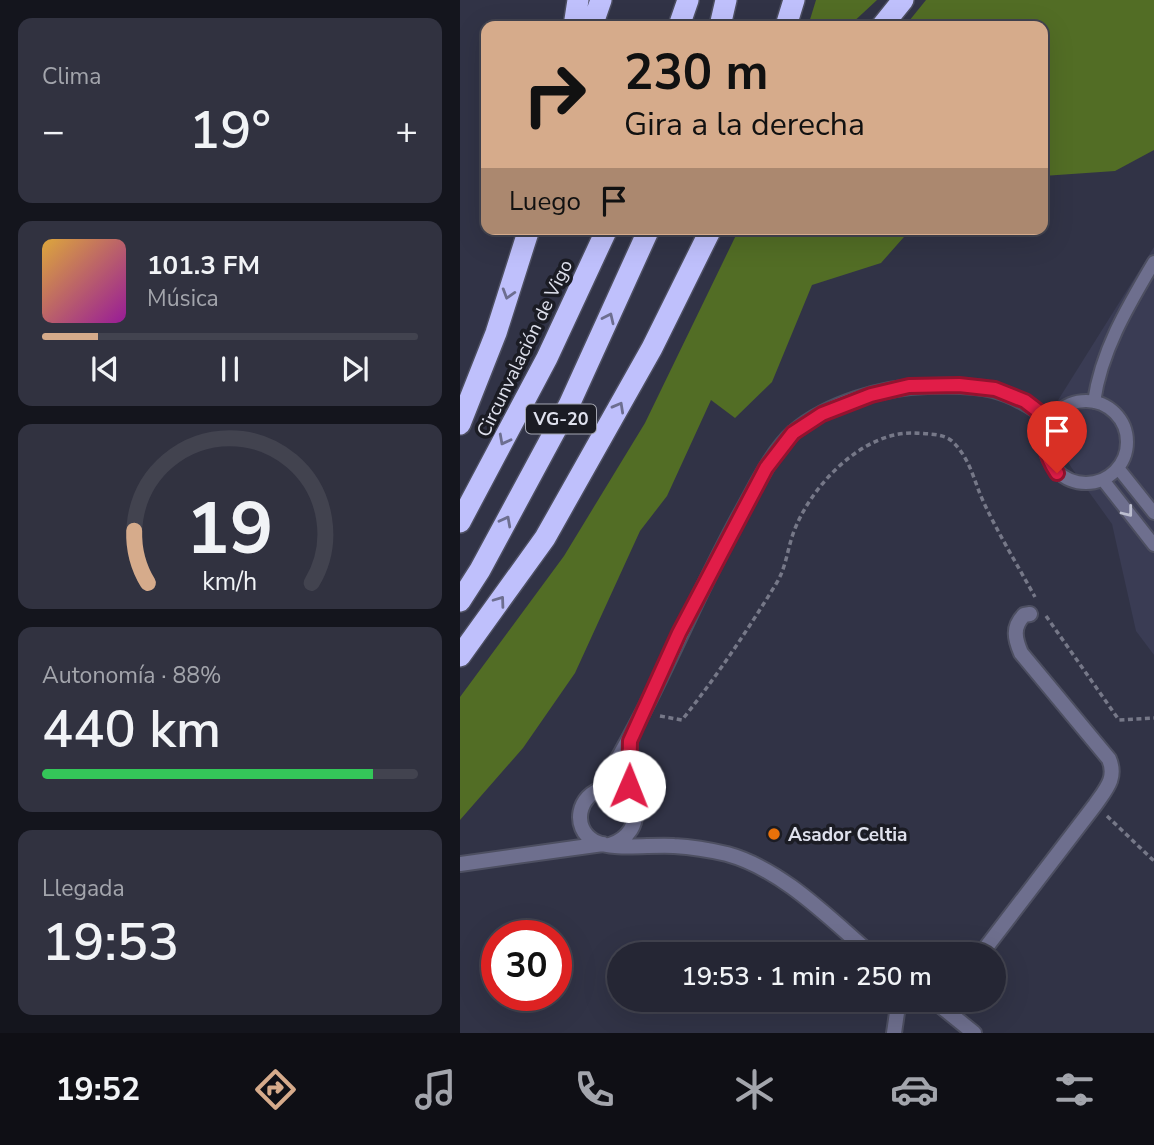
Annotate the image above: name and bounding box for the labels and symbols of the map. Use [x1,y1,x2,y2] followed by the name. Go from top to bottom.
[471,256,579,441] street label: Circunvalación de Vigo
[502,288,516,300] one-way arrow
[601,313,615,325] one-way arrow
[1027,401,1087,473] pin
[611,402,624,415] one-way arrow
[526,404,596,433] road number: VG-20
[499,433,513,445] one-way arrow
[1120,505,1133,517] one-way arrow
[498,516,512,528] one-way arrow
[492,596,504,609] one-way arrow
[592,749,666,823] position arrow
[788,822,907,848] place label: Asador Celtia
[766,826,782,842] marker: Asador Celtia
[481,920,572,1011] speed limit sign: 30

